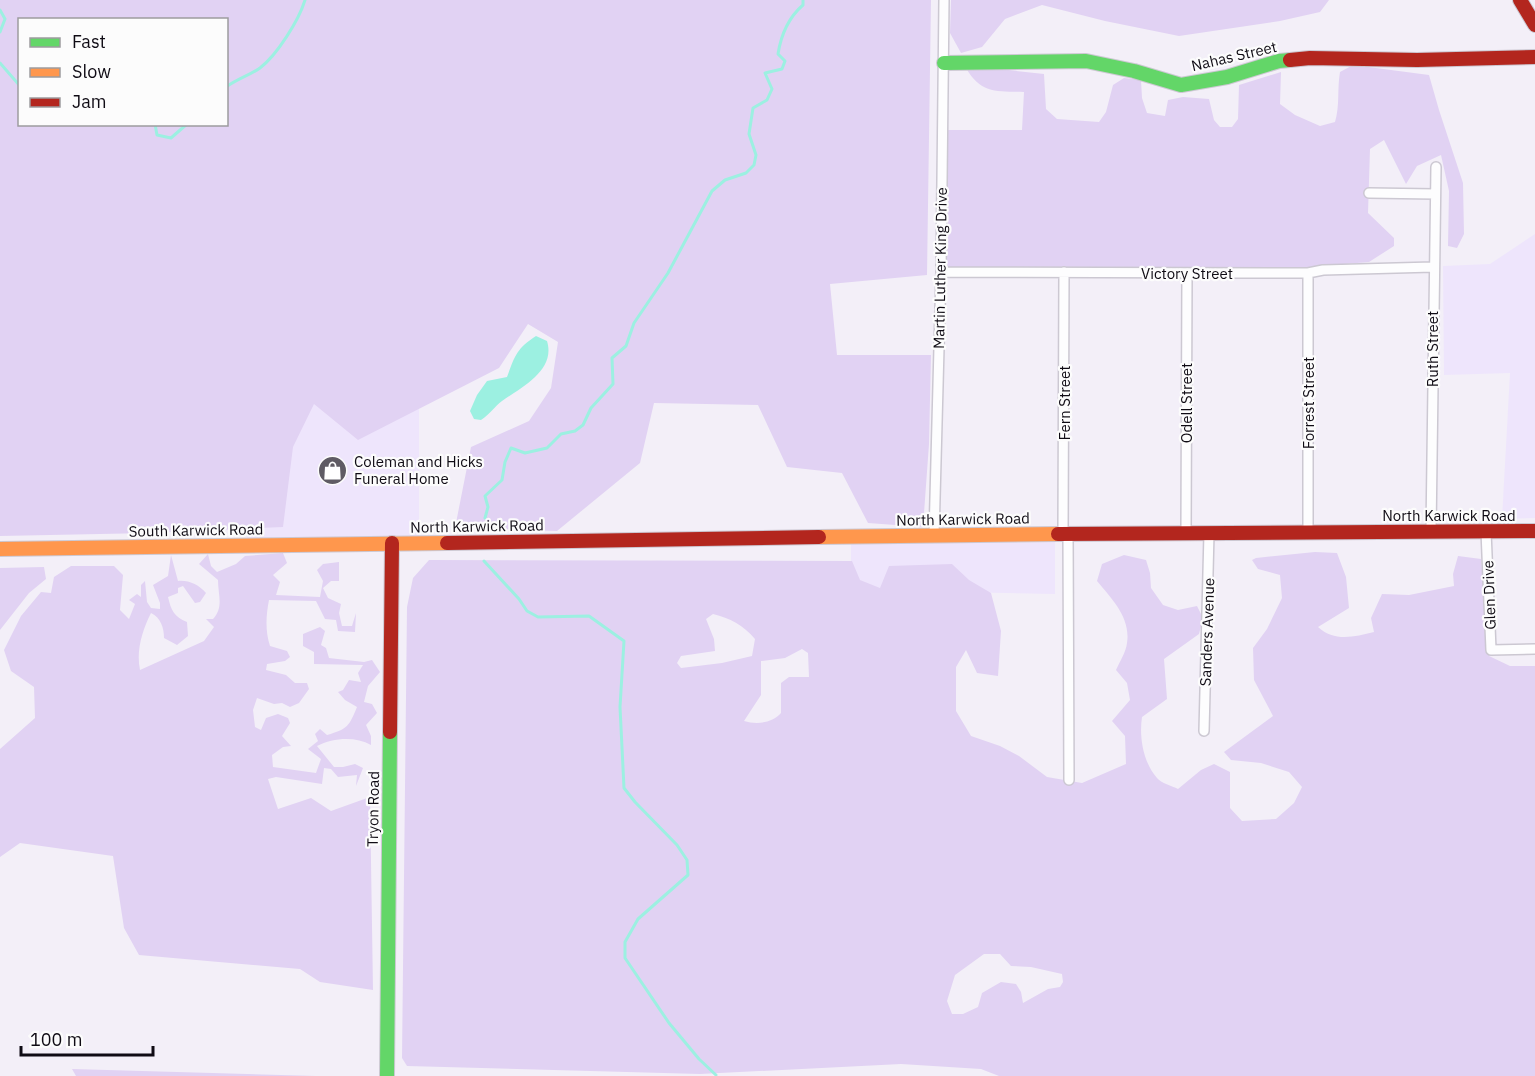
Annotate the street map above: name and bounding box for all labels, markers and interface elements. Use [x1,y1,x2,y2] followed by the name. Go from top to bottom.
[18,18,228,126] legend
[72,30,106,53] text: Fast
[1189,37,1279,75] street label: Nahas Street
[72,60,111,83] text: Slow
[72,90,107,113] text: Jam
[929,187,951,349] street label: Martin Luther King Drive
[1141,264,1233,283] street label: Victory Street
[1423,311,1442,387] street label: Ruth Street
[1299,357,1318,449] street label: Forrest Street
[1177,363,1196,443] street label: Odell Street
[1055,366,1074,440] street label: Fern Street
[354,452,483,488] place label: Coleman and Hicks Funeral Home
[317,454,349,486] shop icon: Coleman and Hicks Funeral Home
[1382,506,1516,525] street label: North Karwick Road
[896,508,1030,530] street label: North Karwick Road
[410,515,544,537] street label: North Karwick Road
[129,519,263,541] street label: South Karwick Road
[1478,560,1500,630] street label: Glen Drive
[1196,577,1218,687] street label: Sanders Avenue
[363,771,383,847] street label: Tryon Road
[21,1019,153,1057] scale bar
[30,1028,82,1051] text: 100 m

